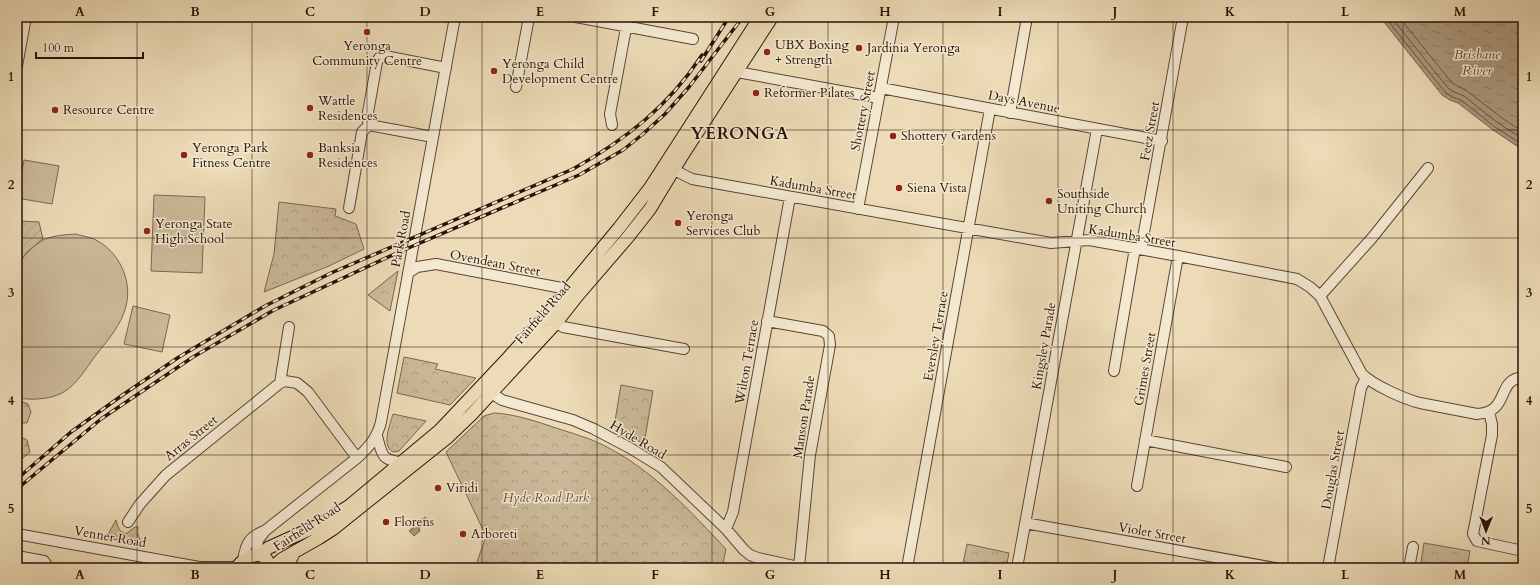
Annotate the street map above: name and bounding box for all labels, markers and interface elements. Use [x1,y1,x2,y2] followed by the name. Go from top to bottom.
[75,3,85,21] text: A
[190,3,200,21] text: B
[305,3,315,21] text: C
[419,3,431,21] text: D
[536,3,544,21] text: E
[651,3,659,21] text: F
[765,3,776,21] text: G
[879,3,891,21] text: H
[997,3,1003,21] text: I
[1111,3,1118,21] text: J
[1225,3,1236,21] text: K
[1341,3,1350,21] text: L
[1454,3,1467,21] text: M
[362,27,372,37] marker: Yeronga Community Centre
[36,34,143,60] scale bar
[775,36,850,69] place label: UBX Boxing + Strength
[312,37,422,70] place label: Yeronga Community Centre
[865,39,961,57] place label: Jardinia Yeronga
[42,40,75,56] text: 100 m
[854,43,864,53] marker: Jardinia Yeronga
[1454,45,1501,80] water label: Brisbane River
[762,47,772,57] marker: UBX Boxing + Strength
[502,55,618,88] place label: Yeronga Child Development Centre
[489,66,499,76] marker: Yeronga Child Development Centre
[8,68,14,86] text: 1
[1526,68,1532,86] text: 1
[846,69,880,153] street label: Shottery Street
[764,84,854,102] place label: Reformer Pilates
[986,86,1062,118] street label: Days Avenue
[751,88,761,98] marker: Reformer Pilates
[317,92,377,125] place label: Wattle Residences
[1136,100,1164,162] street label: Feez Street
[63,101,155,119] place label: Resource Centre
[305,103,315,113] marker: Wattle Residences
[50,105,60,115] marker: Resource Centre
[690,122,790,145] district label: YERONGA
[901,127,996,145] place label: Shottery Gardens
[888,131,898,141] marker: Shottery Gardens
[192,139,271,172] place label: Yeronga Park Fitness Centre
[318,139,377,172] place label: Banksia Residences
[179,150,189,160] marker: Yeronga Park Fitness Centre
[305,150,315,160] marker: Banksia Residences
[768,172,858,204] street label: Kadumba Street
[8,176,15,194] text: 2
[1526,176,1533,194] text: 2
[907,179,967,197] place label: Siena Vista
[894,183,904,193] marker: Siena Vista
[1057,185,1147,218] place label: Southside Uniting Church
[1044,196,1054,206] marker: Southside Uniting Church
[686,207,760,240] place label: Yeronga Services Club
[387,209,415,269] street label: Park Road
[155,215,232,248] place label: Yeronga State High School
[673,218,683,228] marker: Yeronga Services Club
[1087,220,1177,252] street label: Kadumba Street
[142,226,152,236] marker: Yeronga State High School
[448,245,542,281] street label: Ovendean Street
[511,278,575,348] street label: Fairfield Road
[8,284,15,302] text: 3
[1526,284,1533,302] text: 3
[919,289,953,383] street label: Eversley Terrace
[1027,301,1061,391] street label: Kingsley Parade
[731,318,763,407] street label: Wilton Terrace
[1130,331,1160,407] street label: Grimes Street
[789,374,819,460] street label: Manson Parade
[8,392,15,410] text: 4
[1526,392,1533,410] text: 4
[161,411,221,465] street label: Arras Street
[607,416,670,464] street label: Hyde Road
[1317,429,1349,511] street label: Douglas Street
[446,479,479,497] place label: Viridi
[433,483,443,493] marker: Viridi
[503,489,590,507] park label: Hyde Road Park
[270,498,344,555] street label: Fairfield Road
[8,500,14,518] text: 5
[1526,500,1532,518] text: 5
[1466,511,1506,551] north arrow
[394,513,434,531] place label: Florens
[381,517,391,527] marker: Florens
[1117,518,1187,548] street label: Violet Street
[73,522,148,552] street label: Venner Road
[471,525,518,543] place label: Arboreti
[458,529,468,539] marker: Arboreti
[1480,533,1491,548] text: N
[75,566,85,584] text: A
[190,566,200,584] text: B
[305,566,315,584] text: C
[419,566,431,584] text: D
[536,566,544,584] text: E
[651,566,659,584] text: F
[765,566,776,584] text: G
[879,566,891,584] text: H
[997,566,1003,584] text: I
[1111,566,1118,584] text: J
[1225,566,1236,584] text: K
[1341,566,1350,584] text: L
[1454,566,1467,584] text: M

